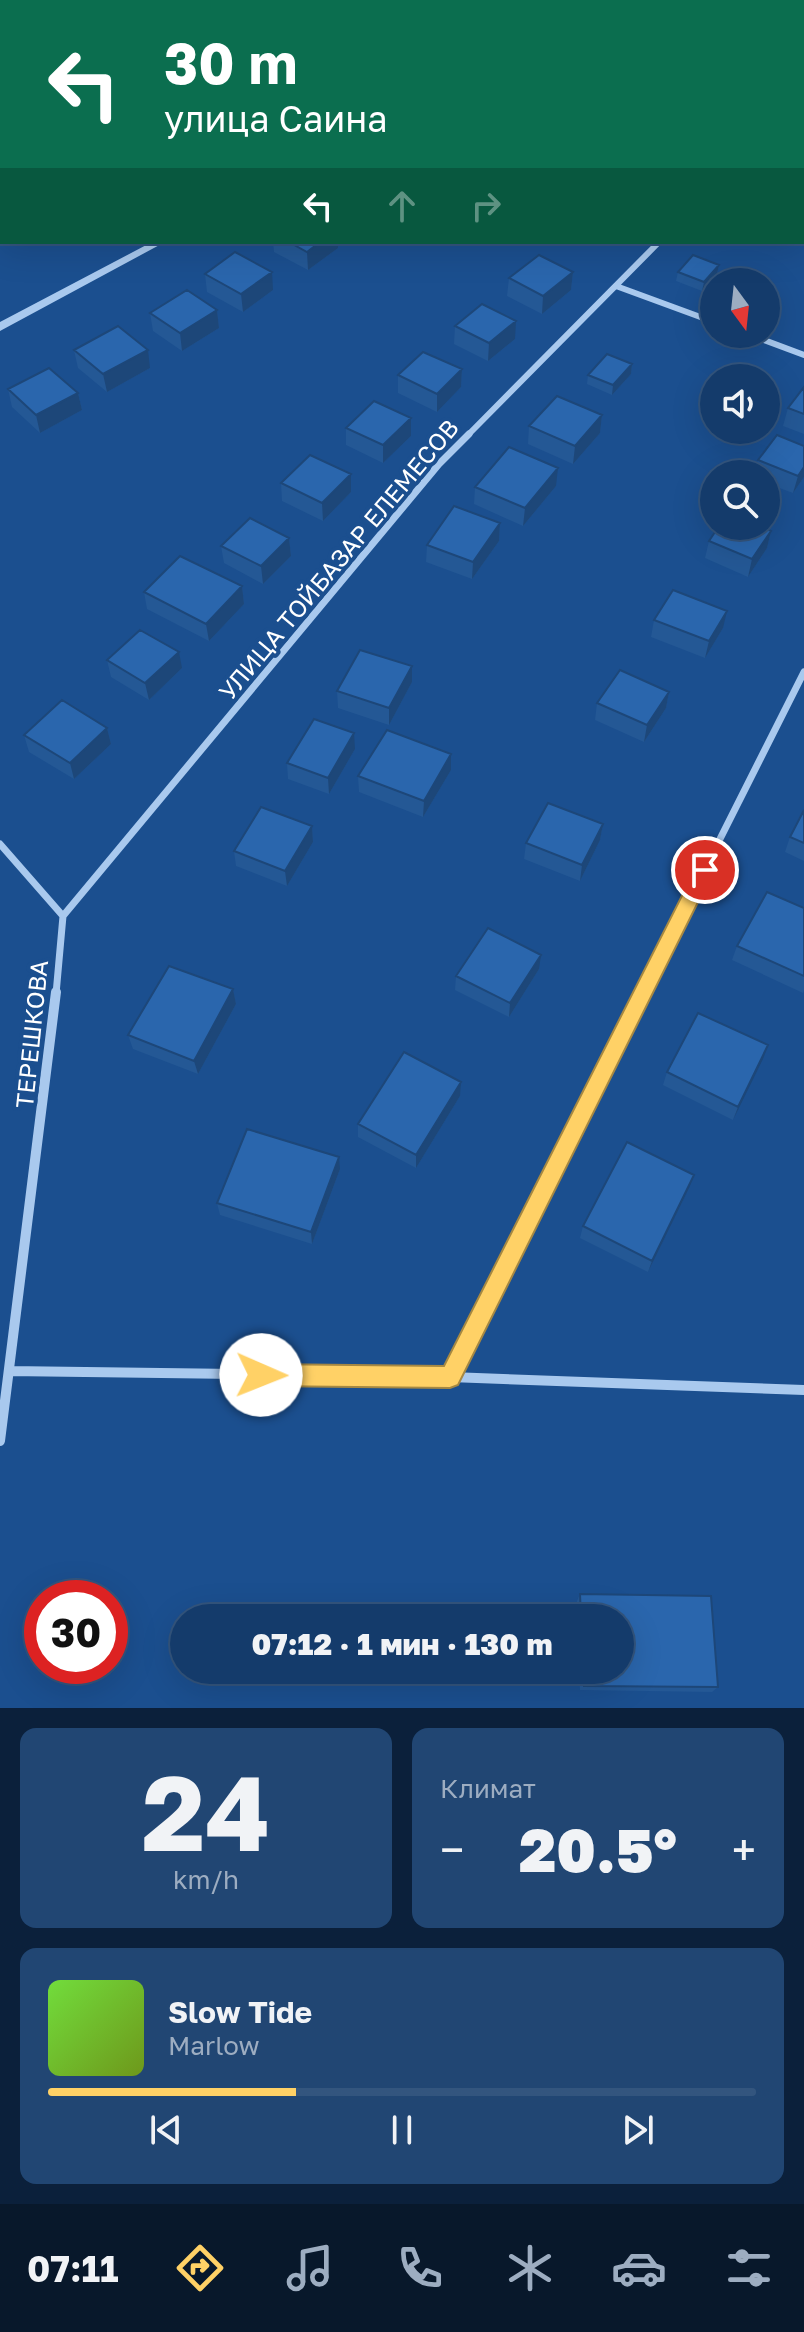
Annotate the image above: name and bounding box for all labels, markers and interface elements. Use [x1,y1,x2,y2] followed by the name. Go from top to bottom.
[164,29,298,96] text: 30 m
[32,32,136,136] icon: left
[164,97,388,140] text: улица Саина
[296,184,340,228] icon: left
[380,184,424,228] icon: ahead
[464,184,508,228] icon: right
[700,268,780,348] north arrow
[700,268,780,540] map controls
[700,364,780,444] button: sound
[212,413,464,705] street label: УЛИЦА ТОЙБАЗАР ЕЛЕМЕСОВ
[700,460,780,540] button: search
[671,836,739,904] pin
[683,848,727,892] icon: arrive
[9,958,53,1110] street label: ТЕРЕШКОВА
[219,1333,303,1417] position arrow
[24,1580,128,1684] speed limit sign: 30
[251,1626,553,1662] text: 07:12 · 1 мин · 130 m
[142,1749,270,1874] text: 24
[440,1773,536,1804] text: Климат
[519,1813,677,1885] text: 20.5°
[440,1823,464,1876] text: −
[732,1823,756,1876] text: +
[173,1864,239,1895] text: km/h
[168,1994,312,2030] text: Slow Tide
[168,2030,260,2061] text: Marlow
[144,2108,188,2152] icon: previous
[380,2108,424,2152] icon: pause
[616,2108,660,2152] icon: next
[172,2240,228,2296] icon: directions
[282,2240,338,2296] icon: music
[392,2240,448,2296] icon: phone
[502,2240,558,2296] icon: climate
[611,2240,667,2296] icon: car
[721,2240,777,2296] icon: filters
[27,2247,119,2290] text: 07:11

